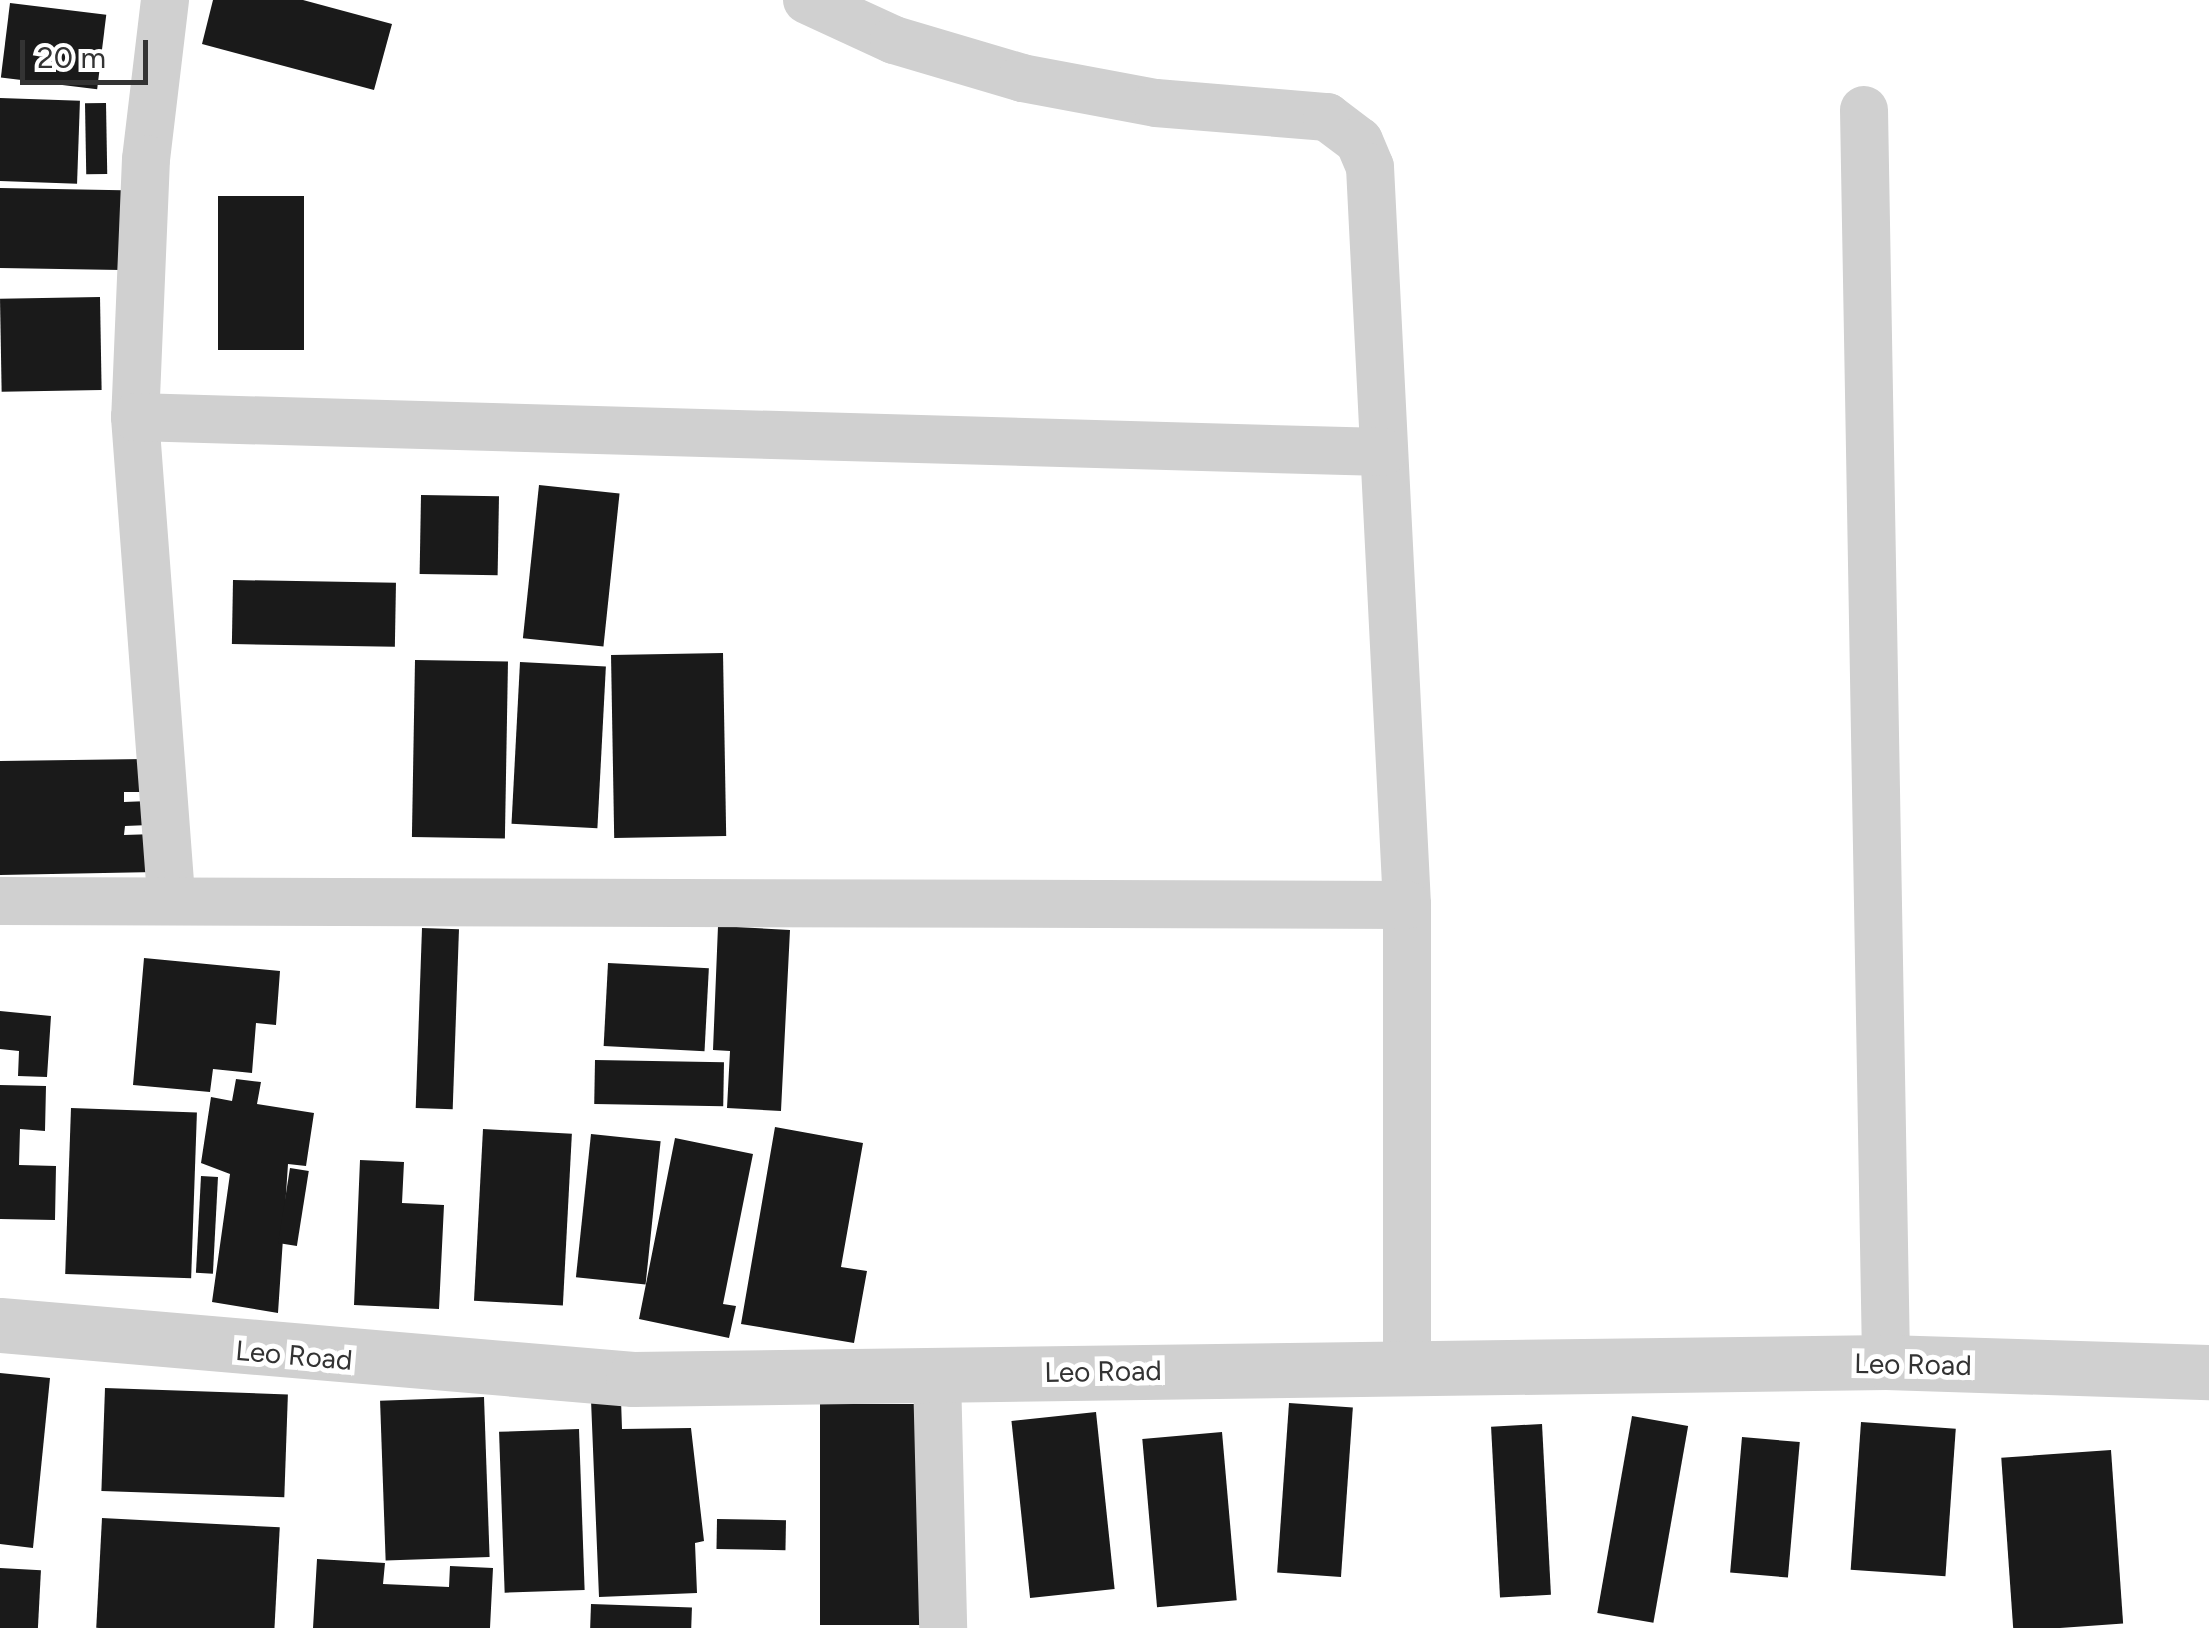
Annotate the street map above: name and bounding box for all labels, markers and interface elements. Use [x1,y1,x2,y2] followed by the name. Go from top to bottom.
[25,20,152,82] scale bar
[37,39,106,76] text: 20 m
[234,1333,354,1377] street label: Leo Road
[1854,1346,1972,1382] street label: Leo Road
[1044,1353,1162,1389] street label: Leo Road

